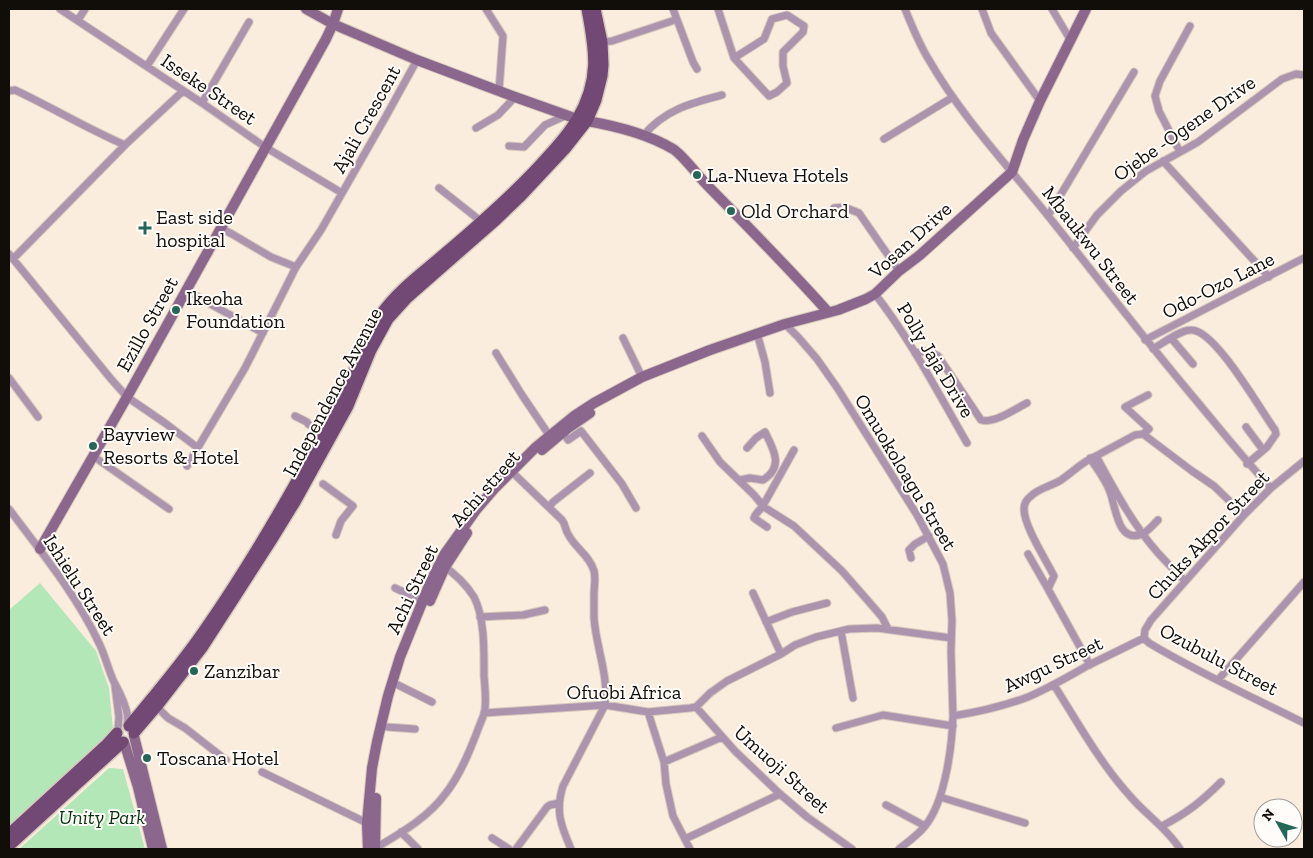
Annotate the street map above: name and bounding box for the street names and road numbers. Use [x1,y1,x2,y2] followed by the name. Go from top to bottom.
[157,48,262,130] street label: Isseke Street
[326,60,406,177] street label: Ajali Crescent
[1108,70,1260,186] street label: Ojebe -Ogene Drive
[1037,181,1145,309] street label: Mbaukwu Street
[863,196,956,284] street label: Vosan Drive
[1158,246,1278,324] street label: Odo-Ozo Lane
[111,272,183,376] street label: Ezillo Street
[892,298,980,422] street label: Polly Jaja Drive
[277,303,387,481] street label: Independence Avenue
[850,389,962,555] street label: Omuokoloagu Street
[445,444,525,531] street label: Achi street
[1142,465,1275,605] street label: Chuks Akpor Street
[39,530,122,640] street label: Ishielu Street
[381,540,443,638] street label: Achi Street
[1156,618,1283,701] street label: Ozubulu Street
[1000,630,1107,697] street label: Awgu Street
[567,680,682,704] street label: Ofuobi Africa
[729,720,835,819] street label: Umuoji Street

